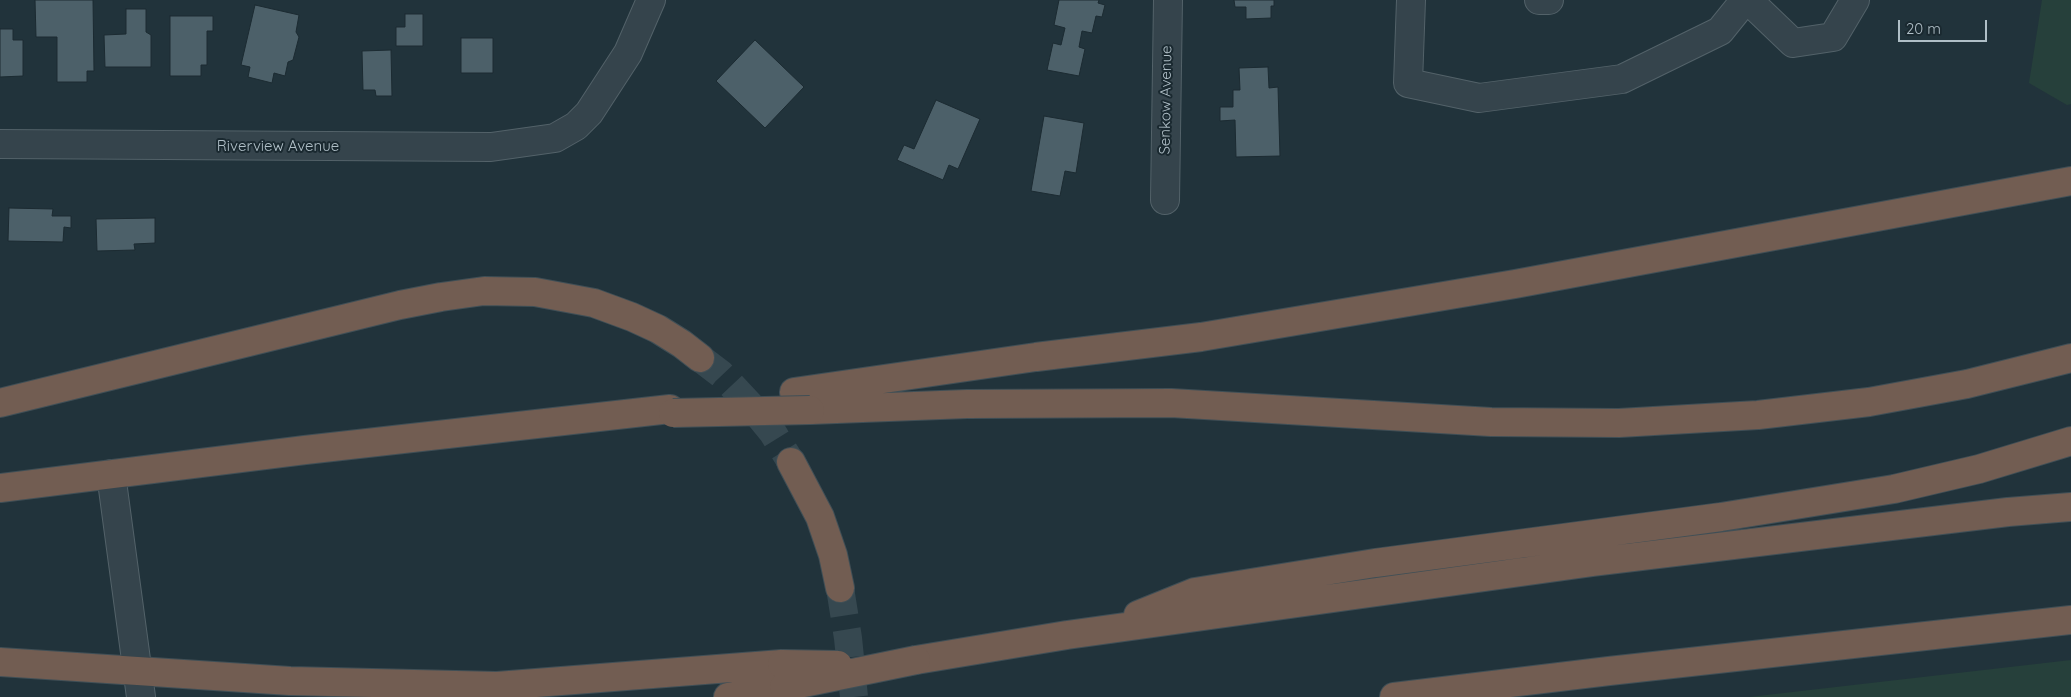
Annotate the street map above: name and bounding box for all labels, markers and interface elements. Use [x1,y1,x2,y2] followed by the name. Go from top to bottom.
[1901,10,1990,42] scale bar
[1906,19,1941,38] text: 20 m
[1156,45,1176,155] street label: Senkow Avenue
[217,137,339,155] street label: Riverview Avenue

